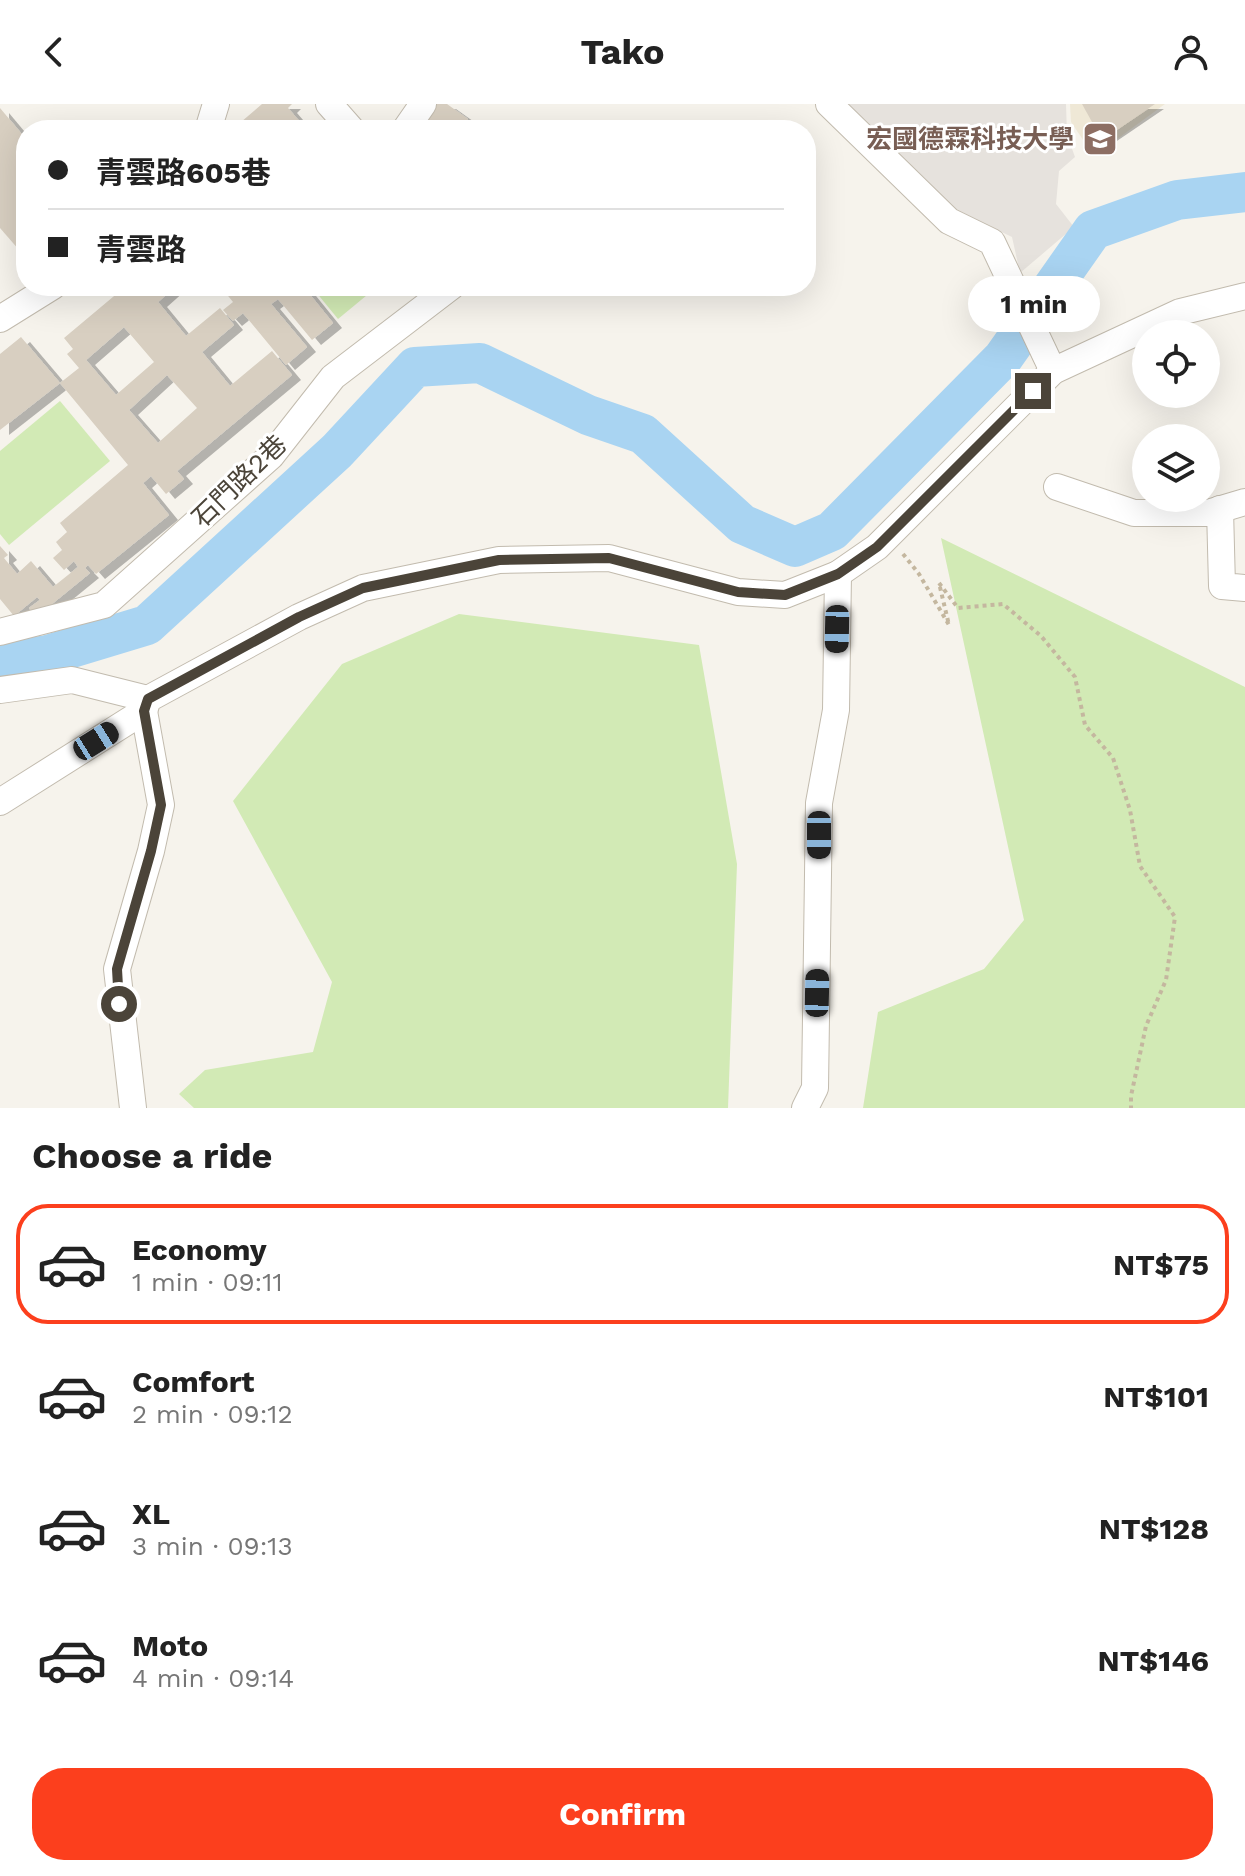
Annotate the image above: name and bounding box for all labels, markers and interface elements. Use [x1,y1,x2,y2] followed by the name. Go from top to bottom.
[32,30,76,74] icon: back
[1169,30,1213,74] icon: person
[580,31,665,73] text: Tako
[1081,120,1119,158] school or university icon: 宏國德霖科技大學
[866,124,1074,154] place label: 宏國德霖科技大學
[96,155,271,190] text: 青雲路605巷
[96,232,186,267] text: 青雲路
[967,275,1099,331] callout: 1 min
[1001,289,1067,319] text: 1 min
[1132,320,1220,512] map controls
[1132,320,1220,408] button: locate
[1015,373,1051,409] route end
[1132,424,1220,512] button: layers
[186,429,292,533] street label: 石門路2巷
[825,605,849,653] car
[69,718,123,764] car
[807,811,831,859] car
[805,969,829,1017] car
[101,986,137,1022] route start
[32,1135,272,1177] text: Choose a ride
[36,1228,108,1300] icon: car
[132,1232,267,1267] text: Economy
[1113,1247,1209,1282] text: NT$75
[132,1267,283,1297] text: 1 min · 09:11
[36,1360,108,1432] icon: car
[132,1364,254,1399] text: Comfort
[1103,1379,1209,1414] text: NT$101
[132,1399,293,1429] text: 2 min · 09:12
[36,1492,108,1564] icon: car
[132,1496,170,1531] text: XL
[1099,1511,1209,1546] text: NT$128
[132,1531,293,1561] text: 3 min · 09:13
[36,1624,108,1696] icon: car
[132,1628,208,1663] text: Moto
[1098,1643,1209,1678] text: NT$146
[132,1663,294,1693] text: 4 min · 09:14
[32,1768,1213,1860] button: Confirm

